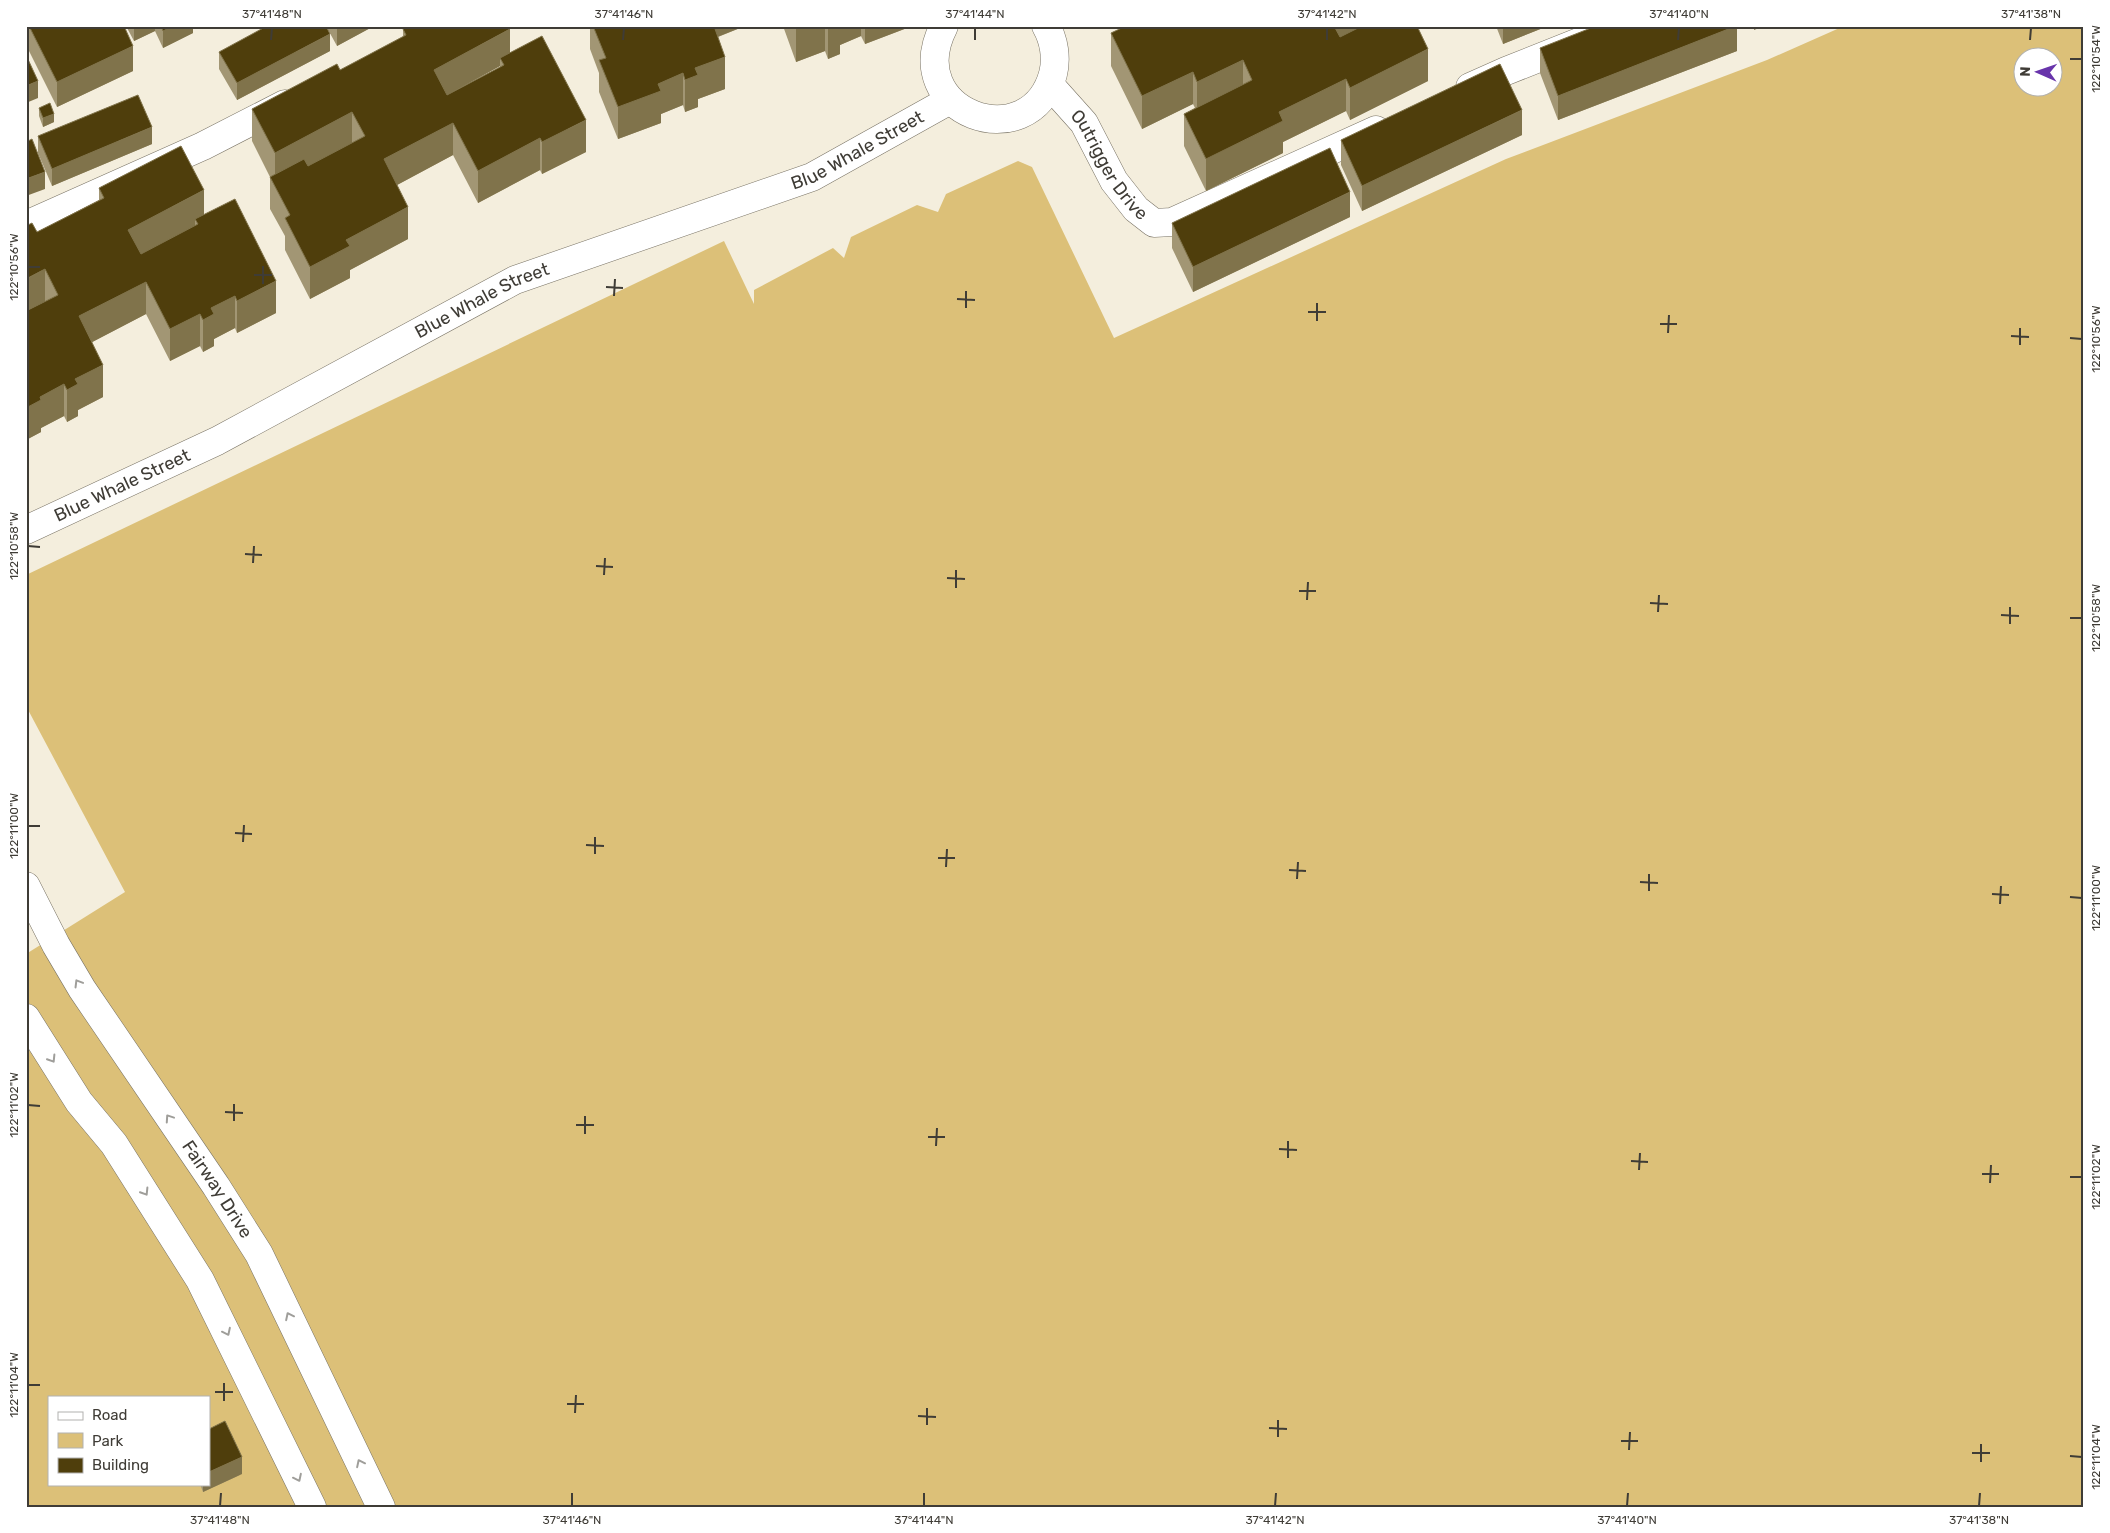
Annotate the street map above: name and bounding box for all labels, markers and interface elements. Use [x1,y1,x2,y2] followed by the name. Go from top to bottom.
[242,7,302,21] text: 37°41'48"N
[595,7,653,21] text: 37°41'46"N
[945,7,1005,21] text: 37°41'44"N
[1297,7,1357,21] text: 37°41'42"N
[1649,7,1709,21] text: 37°41'40"N
[2001,7,2061,21] text: 37°41'38"N
[2089,25,2103,93] text: 122°10'54"W
[2012,48,2062,98] north arrow
[2017,66,2034,77] text: N
[1066,105,1152,225] street label: Outrigger Drive
[788,106,927,194] street label: Blue Whale Street
[7,233,21,301] text: 122°10'56"W
[411,258,552,343] street label: Blue Whale Street
[2089,305,2103,373] text: 122°10'56"W
[50,444,194,526] street label: Blue Whale Street
[7,512,21,580] text: 122°10'58"W
[2089,584,2103,652] text: 122°10'58"W
[7,793,21,859] text: 122°11'00"W
[2089,865,2103,931] text: 122°11'00"W
[75,980,85,989] one-way arrow
[46,1053,55,1063] one-way arrow
[7,1072,21,1138] text: 122°11'02"W
[166,1114,175,1123] one-way arrow
[177,1136,257,1242] street label: Fairway Drive
[2089,1144,2103,1210] text: 122°11'02"W
[138,1187,148,1196] one-way arrow
[285,1312,295,1321] one-way arrow
[221,1327,231,1336] one-way arrow
[7,1352,21,1418] text: 122°11'04"W
[48,1396,210,1486] legend
[92,1406,128,1424] text: Road
[2089,1424,2103,1490] text: 122°11'04"W
[92,1432,123,1450] text: Park
[92,1456,149,1474] text: Building
[355,1459,366,1468] one-way arrow
[292,1473,302,1482] one-way arrow
[190,1513,250,1527] text: 37°41'48"N
[543,1513,601,1527] text: 37°41'46"N
[894,1513,954,1527] text: 37°41'44"N
[1245,1513,1305,1527] text: 37°41'42"N
[1597,1513,1657,1527] text: 37°41'40"N
[1949,1513,2009,1527] text: 37°41'38"N

